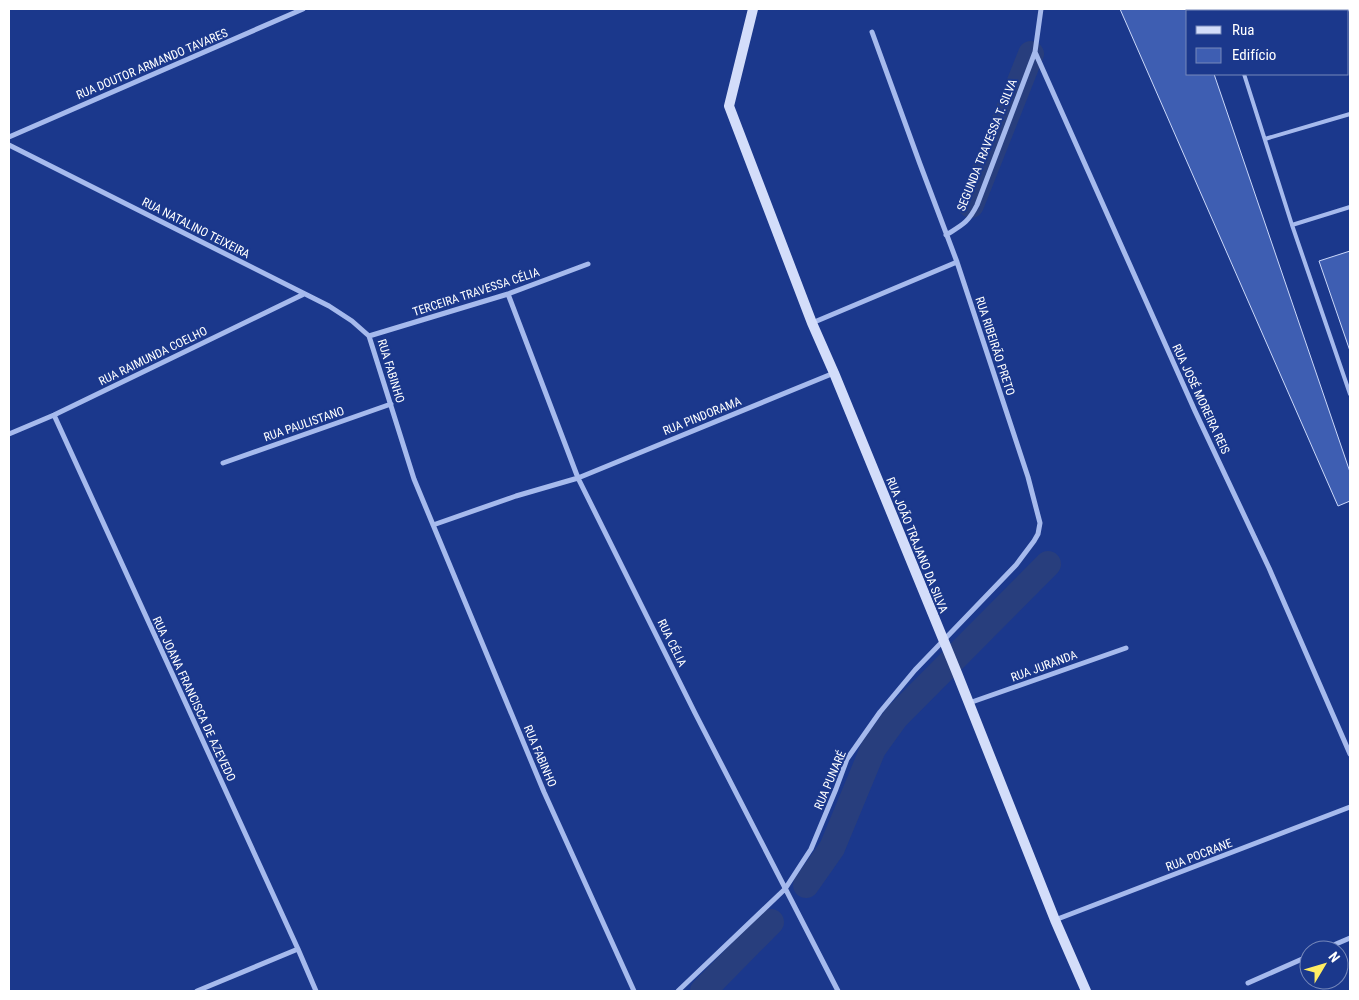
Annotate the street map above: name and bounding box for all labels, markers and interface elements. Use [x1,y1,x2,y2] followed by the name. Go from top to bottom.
[1186,10,1349,75] legend
[1232,21,1254,39] text: Rua
[74,26,230,102] street label: RUA DOUTOR ARMANDO TAVARES
[1232,46,1276,64] text: Edifício
[954,77,1020,213] street label: SEGUNDA TRAVESSA T. SILVA
[140,195,252,261] street label: RUA NATALINO TEIXEIRA
[411,264,541,319] street label: TERCEIRA TRAVESSA CÉLIA
[972,294,1019,397] street label: RUA RIBEIRÃO PRETO
[96,324,210,388] street label: RUA RAIMUNDA COELHO
[375,337,407,405] street label: RUA FABINHO
[1169,341,1234,456] street label: RUA JOSÉ MOREIRA REIS
[661,394,743,438] street label: RUA PINDORAMA
[262,404,346,444] street label: RUA PAULISTANO
[883,474,953,615] street label: RUA JOÃO TRAJANO DA SILVA
[150,614,238,784] street label: RUA JOANA FRANCISCA DE AZEVEDO
[654,617,690,669] street label: RUA CÉLIA
[1009,647,1079,684] street label: RUA JURANDA
[521,723,559,789] street label: RUA FABINHO
[810,748,849,812] street label: RUA PUNARÉ
[1164,836,1234,874] street label: RUA POCRANE
[1299,940,1349,990] north arrow
[1325,949,1343,965] text: N

